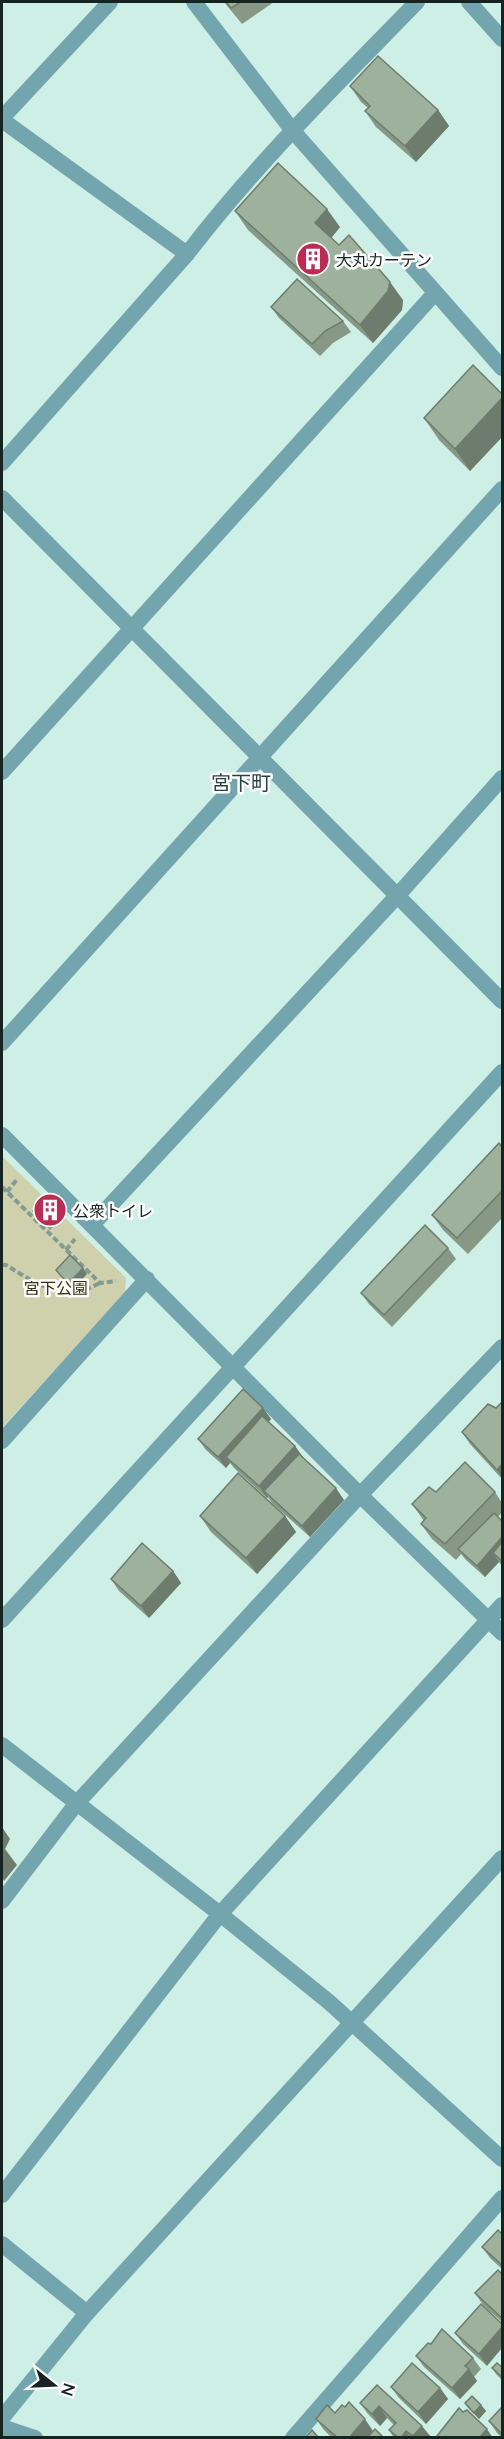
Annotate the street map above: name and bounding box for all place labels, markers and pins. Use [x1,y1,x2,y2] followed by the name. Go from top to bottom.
[295,241,331,277] building icon: 大丸カーテン
[336,250,432,269] place label: 大丸カーテン
[32,1192,68,1228] building icon: 公衆トイレ
[73,1201,153,1220] place label: 公衆トイレ

